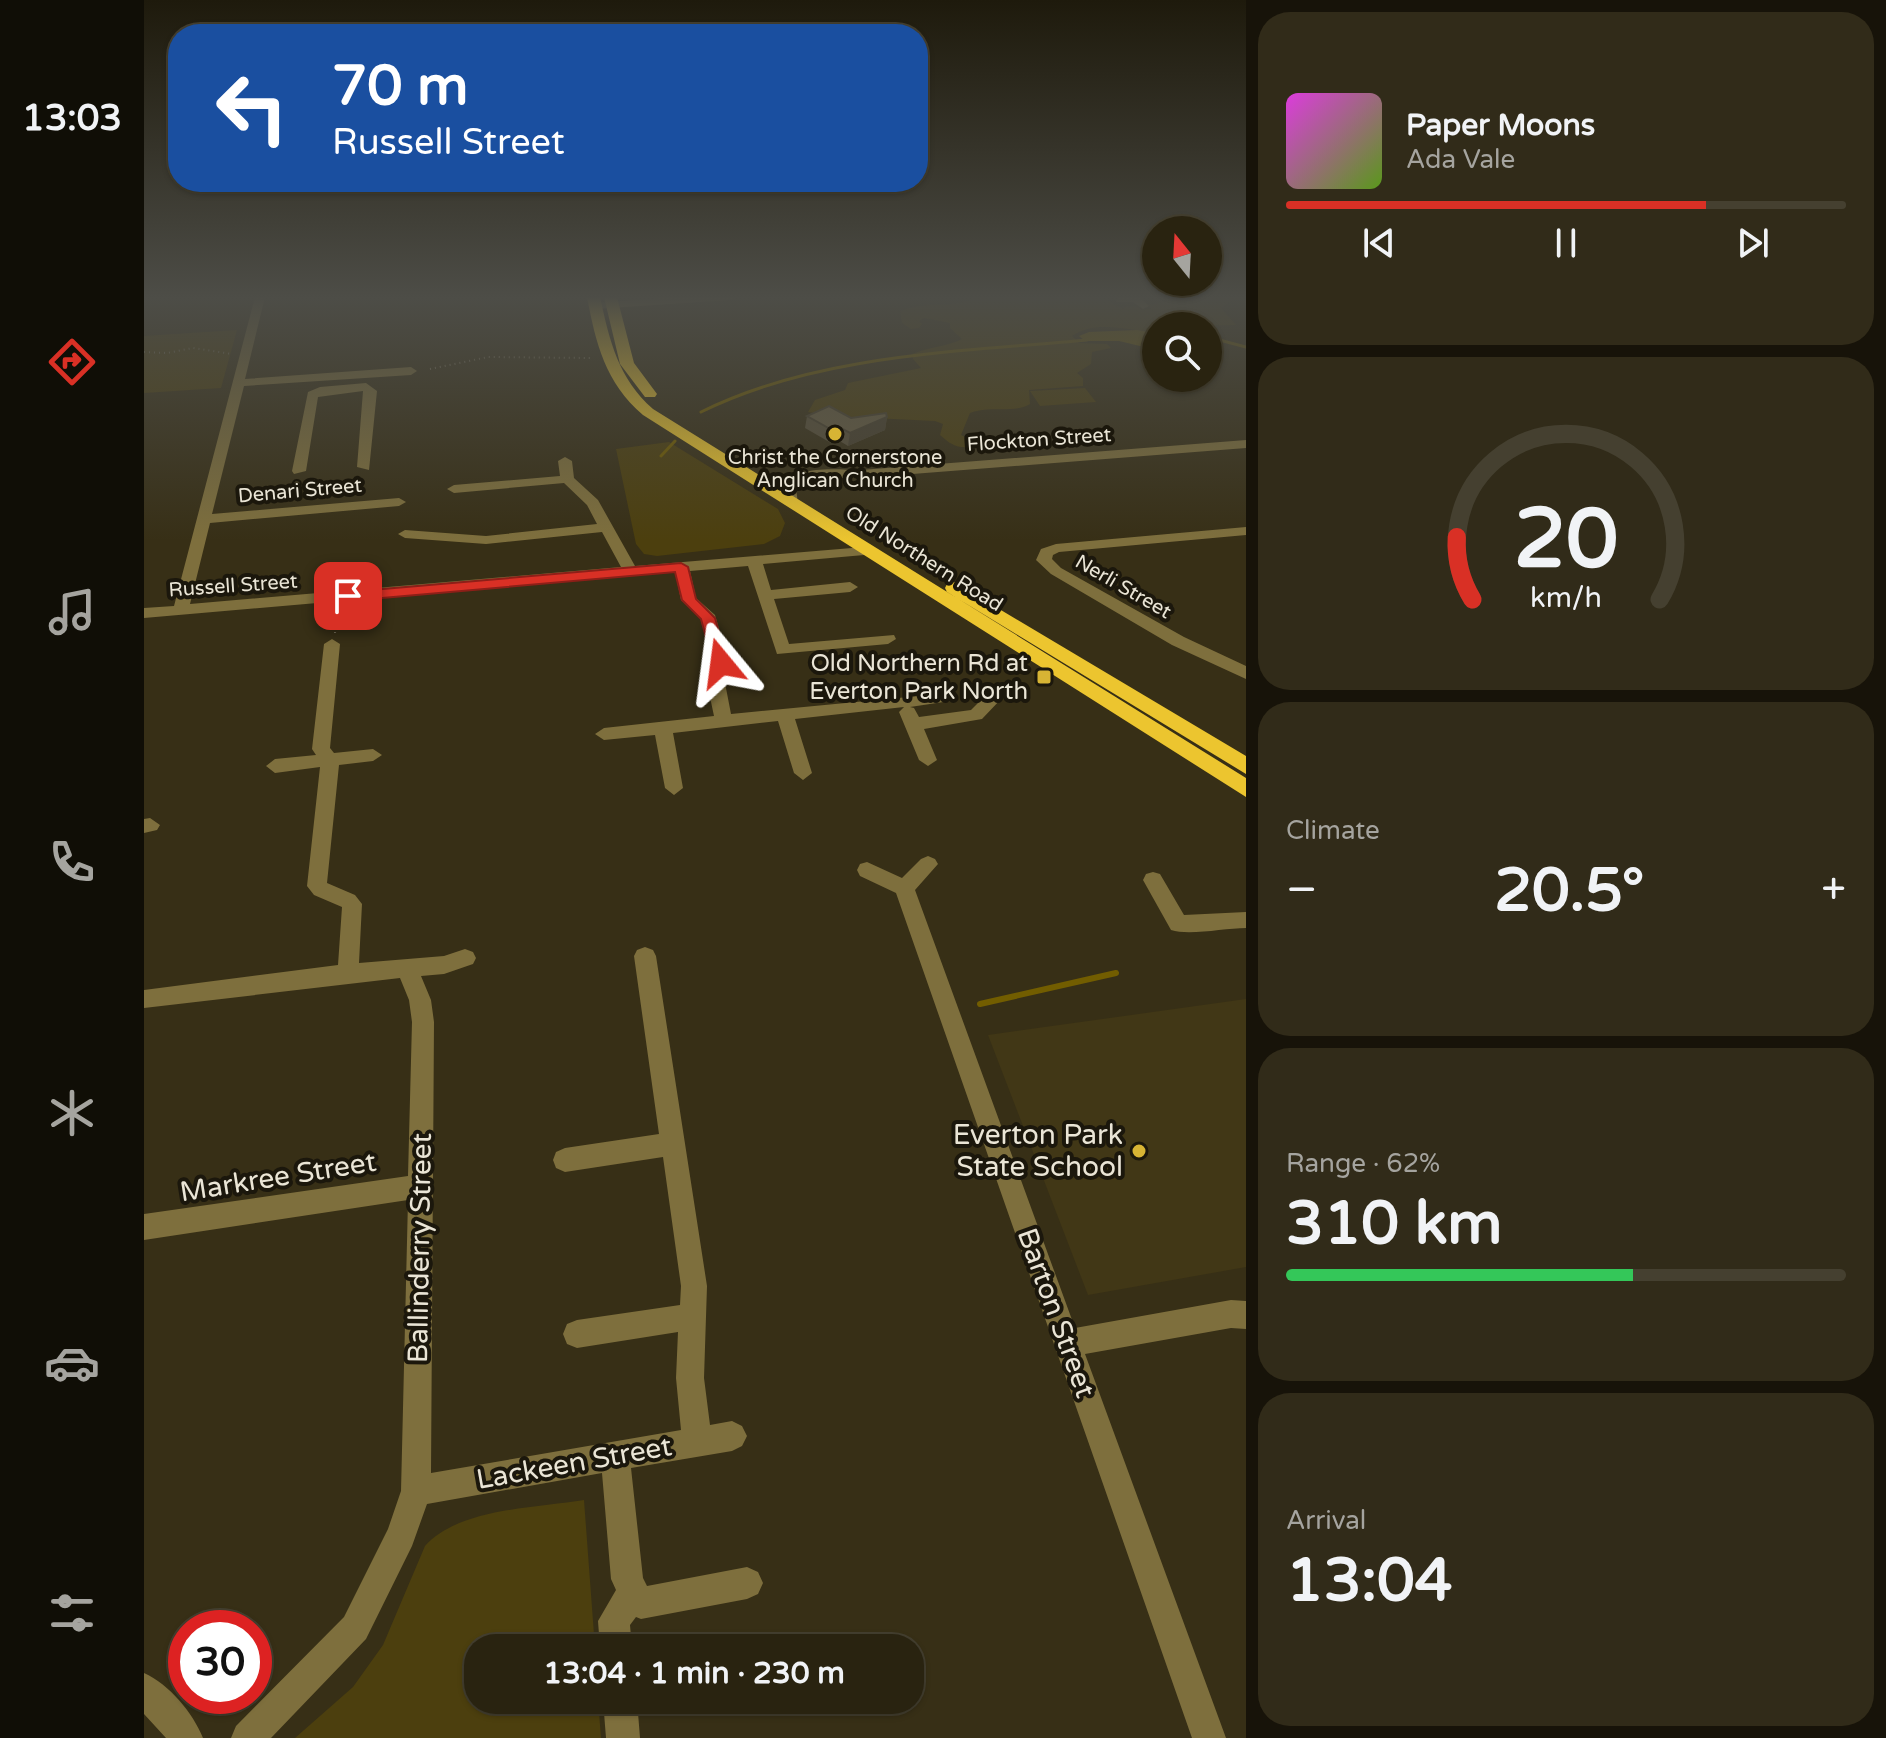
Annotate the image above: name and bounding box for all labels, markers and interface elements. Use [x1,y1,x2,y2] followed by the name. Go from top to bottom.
[332,53,468,120] text: 70 m
[200,56,304,160] icon: left
[22,97,122,140] text: 13:03
[1406,107,1595,144] text: Paper Moons
[332,121,565,164] text: Russell Street
[1406,144,1515,175] text: Ada Vale
[1142,216,1222,296] north arrow
[1142,216,1222,392] map controls
[1357,221,1401,265] icon: previous
[1544,221,1588,265] icon: pause
[1731,221,1775,265] icon: next
[1142,312,1222,392] button: search
[44,334,100,390] icon: directions
[966,423,1112,457] street label: Flockton Street
[826,425,844,443] marker: Christ the Cornerstone Anglican Church
[728,446,942,493] place label: Christ the Cornerstone Anglican Church
[237,474,363,508] street label: Denari Street
[1514,489,1618,589] text: 20
[841,501,1007,617] street label: Old Northern Road
[1071,550,1176,624] street label: Nerli Street
[314,562,382,630] pin
[168,569,299,602] street label: Russell Street
[326,574,370,618] icon: arrive
[1530,581,1602,615] text: km/h
[44,584,100,640] icon: music
[679,621,763,705] position arrow
[809,649,1028,706] place label: Old Northern Rd at Everton Park North
[1035,668,1053,686] marker: Old Northern Rd at Everton Park North
[1286,815,1380,846] text: Climate
[44,834,100,890] icon: phone
[1494,855,1644,927] text: 20.5°
[1286,864,1317,917] text: −
[1821,864,1846,917] text: +
[44,1085,100,1141] icon: climate
[953,1118,1123,1184] place label: Everton Park State School
[401,1132,439,1363] street label: Ballinderry Street
[1130,1142,1148,1160] marker: Everton Park State School
[178,1145,379,1209] street label: Markree Street
[1286,1148,1440,1179] text: Range · 62%
[1286,1188,1502,1260] text: 310 km
[1010,1224,1102,1403] street label: Barton Street
[44,1335,100,1391] icon: car
[474,1429,675,1497] street label: Lackeen Street
[1286,1505,1366,1536] text: Arrival
[1286,1545,1452,1617] text: 13:04
[44,1585,100,1641] icon: filters
[168,1610,272,1714] speed limit sign: 30
[543,1655,845,1692] text: 13:04 · 1 min · 230 m

